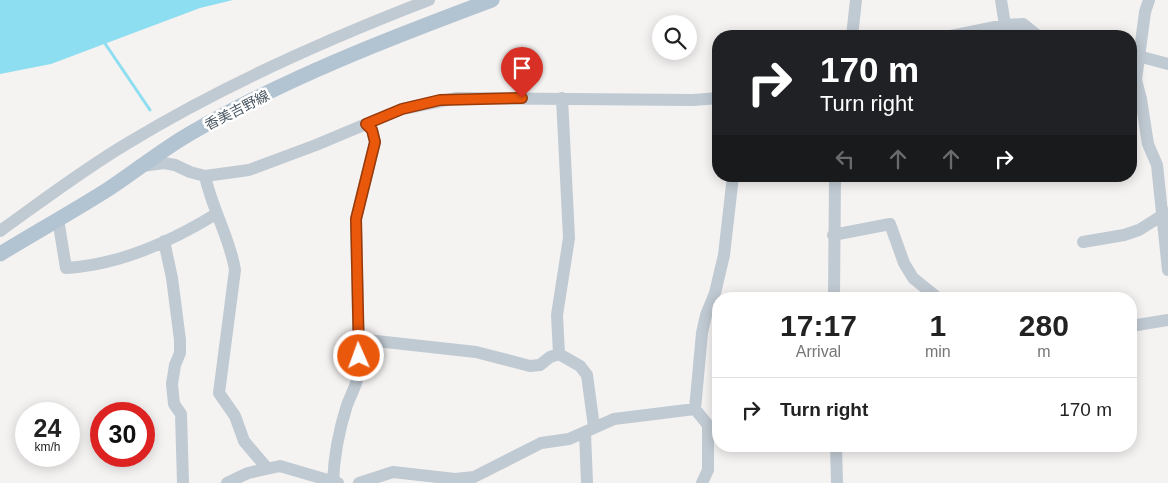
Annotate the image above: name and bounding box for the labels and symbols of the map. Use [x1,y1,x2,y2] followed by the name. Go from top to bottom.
[501,47,543,98] pin
[202,87,272,133] street label: 香美吉野線
[332,329,384,381] position arrow
[90,402,155,467] speed limit sign: 30

